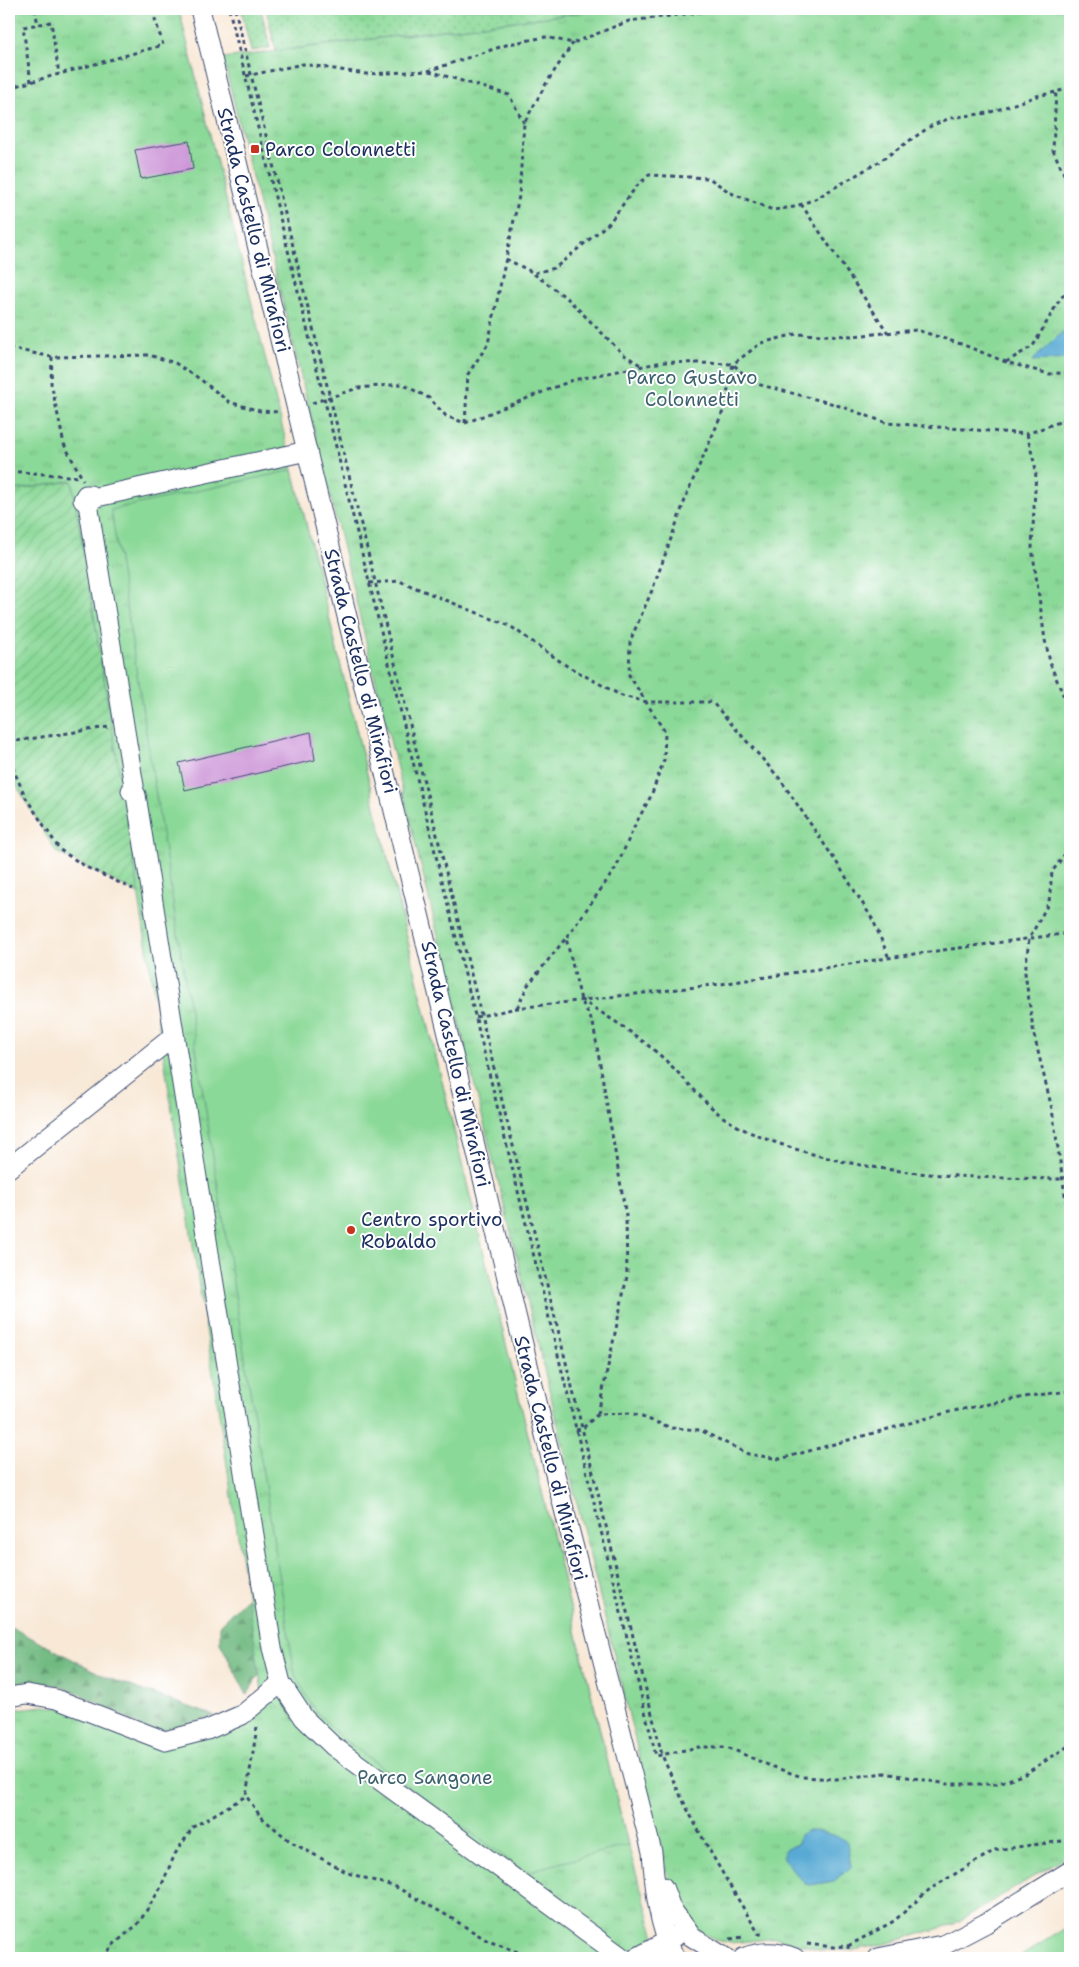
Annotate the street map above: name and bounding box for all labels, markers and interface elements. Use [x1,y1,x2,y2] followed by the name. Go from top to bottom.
[211,105,297,355] street label: Strada Castello di Mirafiori
[265,137,416,162] place label: Parco Colonnetti
[249,143,261,155] marker: Parco Colonnetti
[626,365,758,412] park label: Parco Gustavo Colonnetti
[318,546,404,796] street label: Strada Castello di Mirafiori
[415,938,497,1190] street label: Strada Castello di Mirafiori
[361,1207,502,1254] place label: Centro sportivo Robaldo
[345,1224,357,1236] marker: Centro sportivo Robaldo
[508,1333,594,1583] street label: Strada Castello di Mirafiori
[357,1765,493,1790] park label: Parco Sangone

